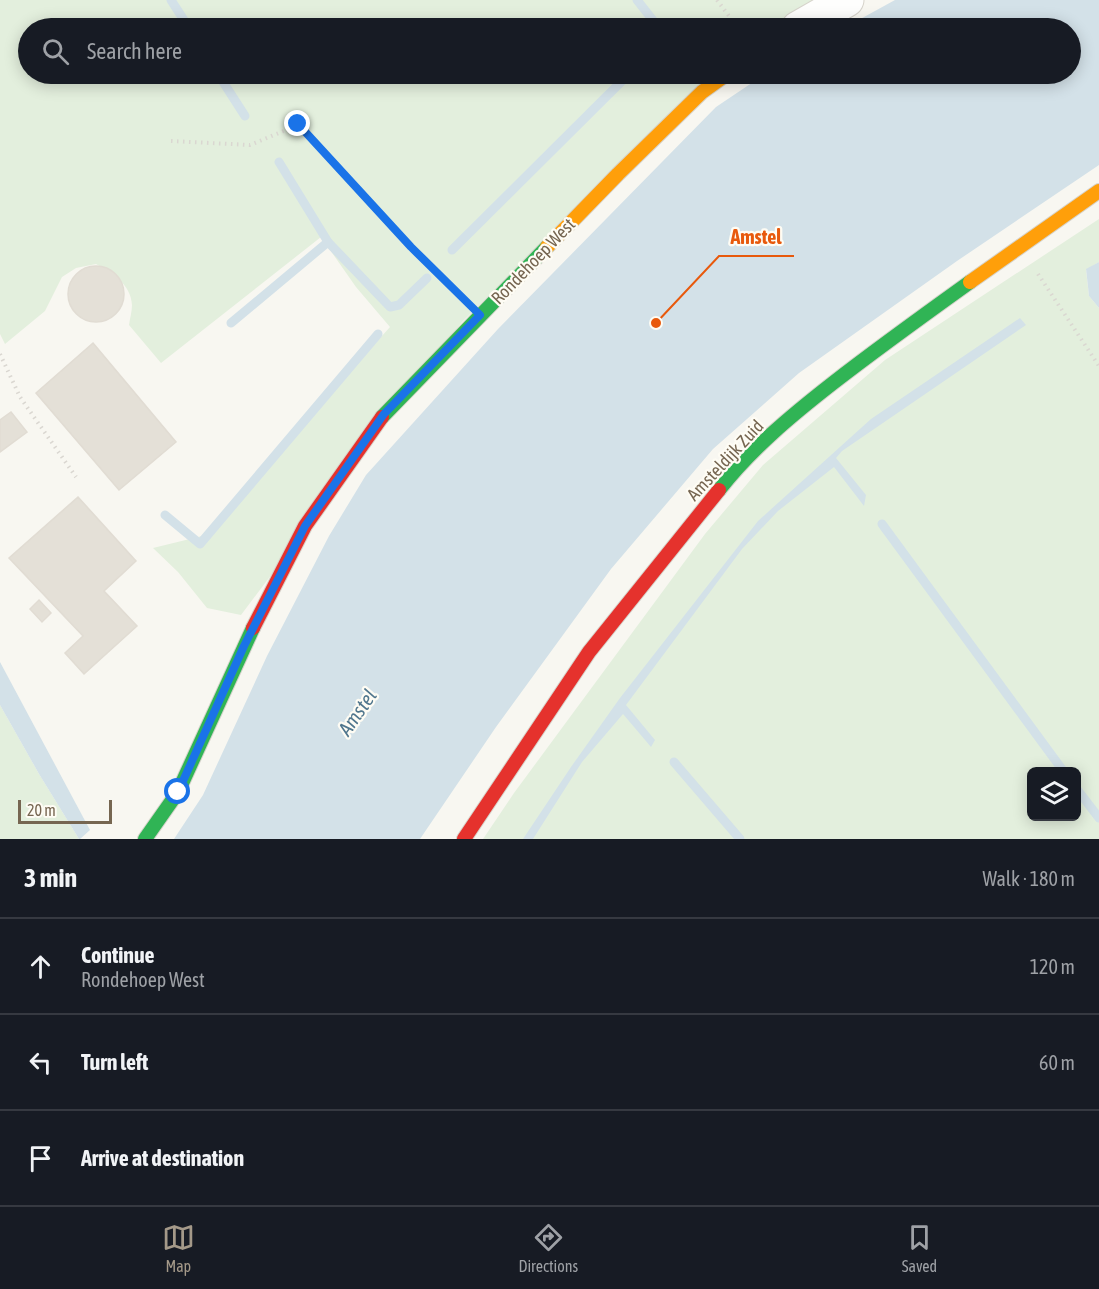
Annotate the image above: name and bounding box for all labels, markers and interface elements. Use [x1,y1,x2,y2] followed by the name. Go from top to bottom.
[18,18,1081,84] search box
[39,35,72,68] icon: search
[87,38,182,64] text: Search here
[284,110,310,136] route end
[487,214,579,308] street label: Rondehoep West
[719,218,794,256] callout: Amstel
[729,225,782,248] text: Amstel
[682,415,768,505] street label: Amsteldijk Zuid
[332,684,381,740] water label: Amstel
[1027,767,1081,821] map controls
[1027,767,1081,821] button: layers
[164,778,190,804] route start
[18,797,112,824] scale bar
[27,801,56,819] text: 20 m
[24,863,77,893] text: 3 min
[983,867,1075,890] text: Walk · 180 m
[81,942,155,968] text: Continue
[24,950,57,983] icon: ahead
[1030,955,1075,978] text: 120 m
[81,968,205,991] text: Rondehoep West
[24,1046,57,1079] icon: left
[81,1049,148,1075] text: Turn left
[1039,1051,1075,1074] text: 60 m
[24,1142,57,1175] icon: arrive
[81,1145,244,1171] text: Arrive at destination
[162,1221,195,1275] tab: Map
[518,1221,578,1275] tab: Directions
[902,1221,937,1275] tab: Saved

